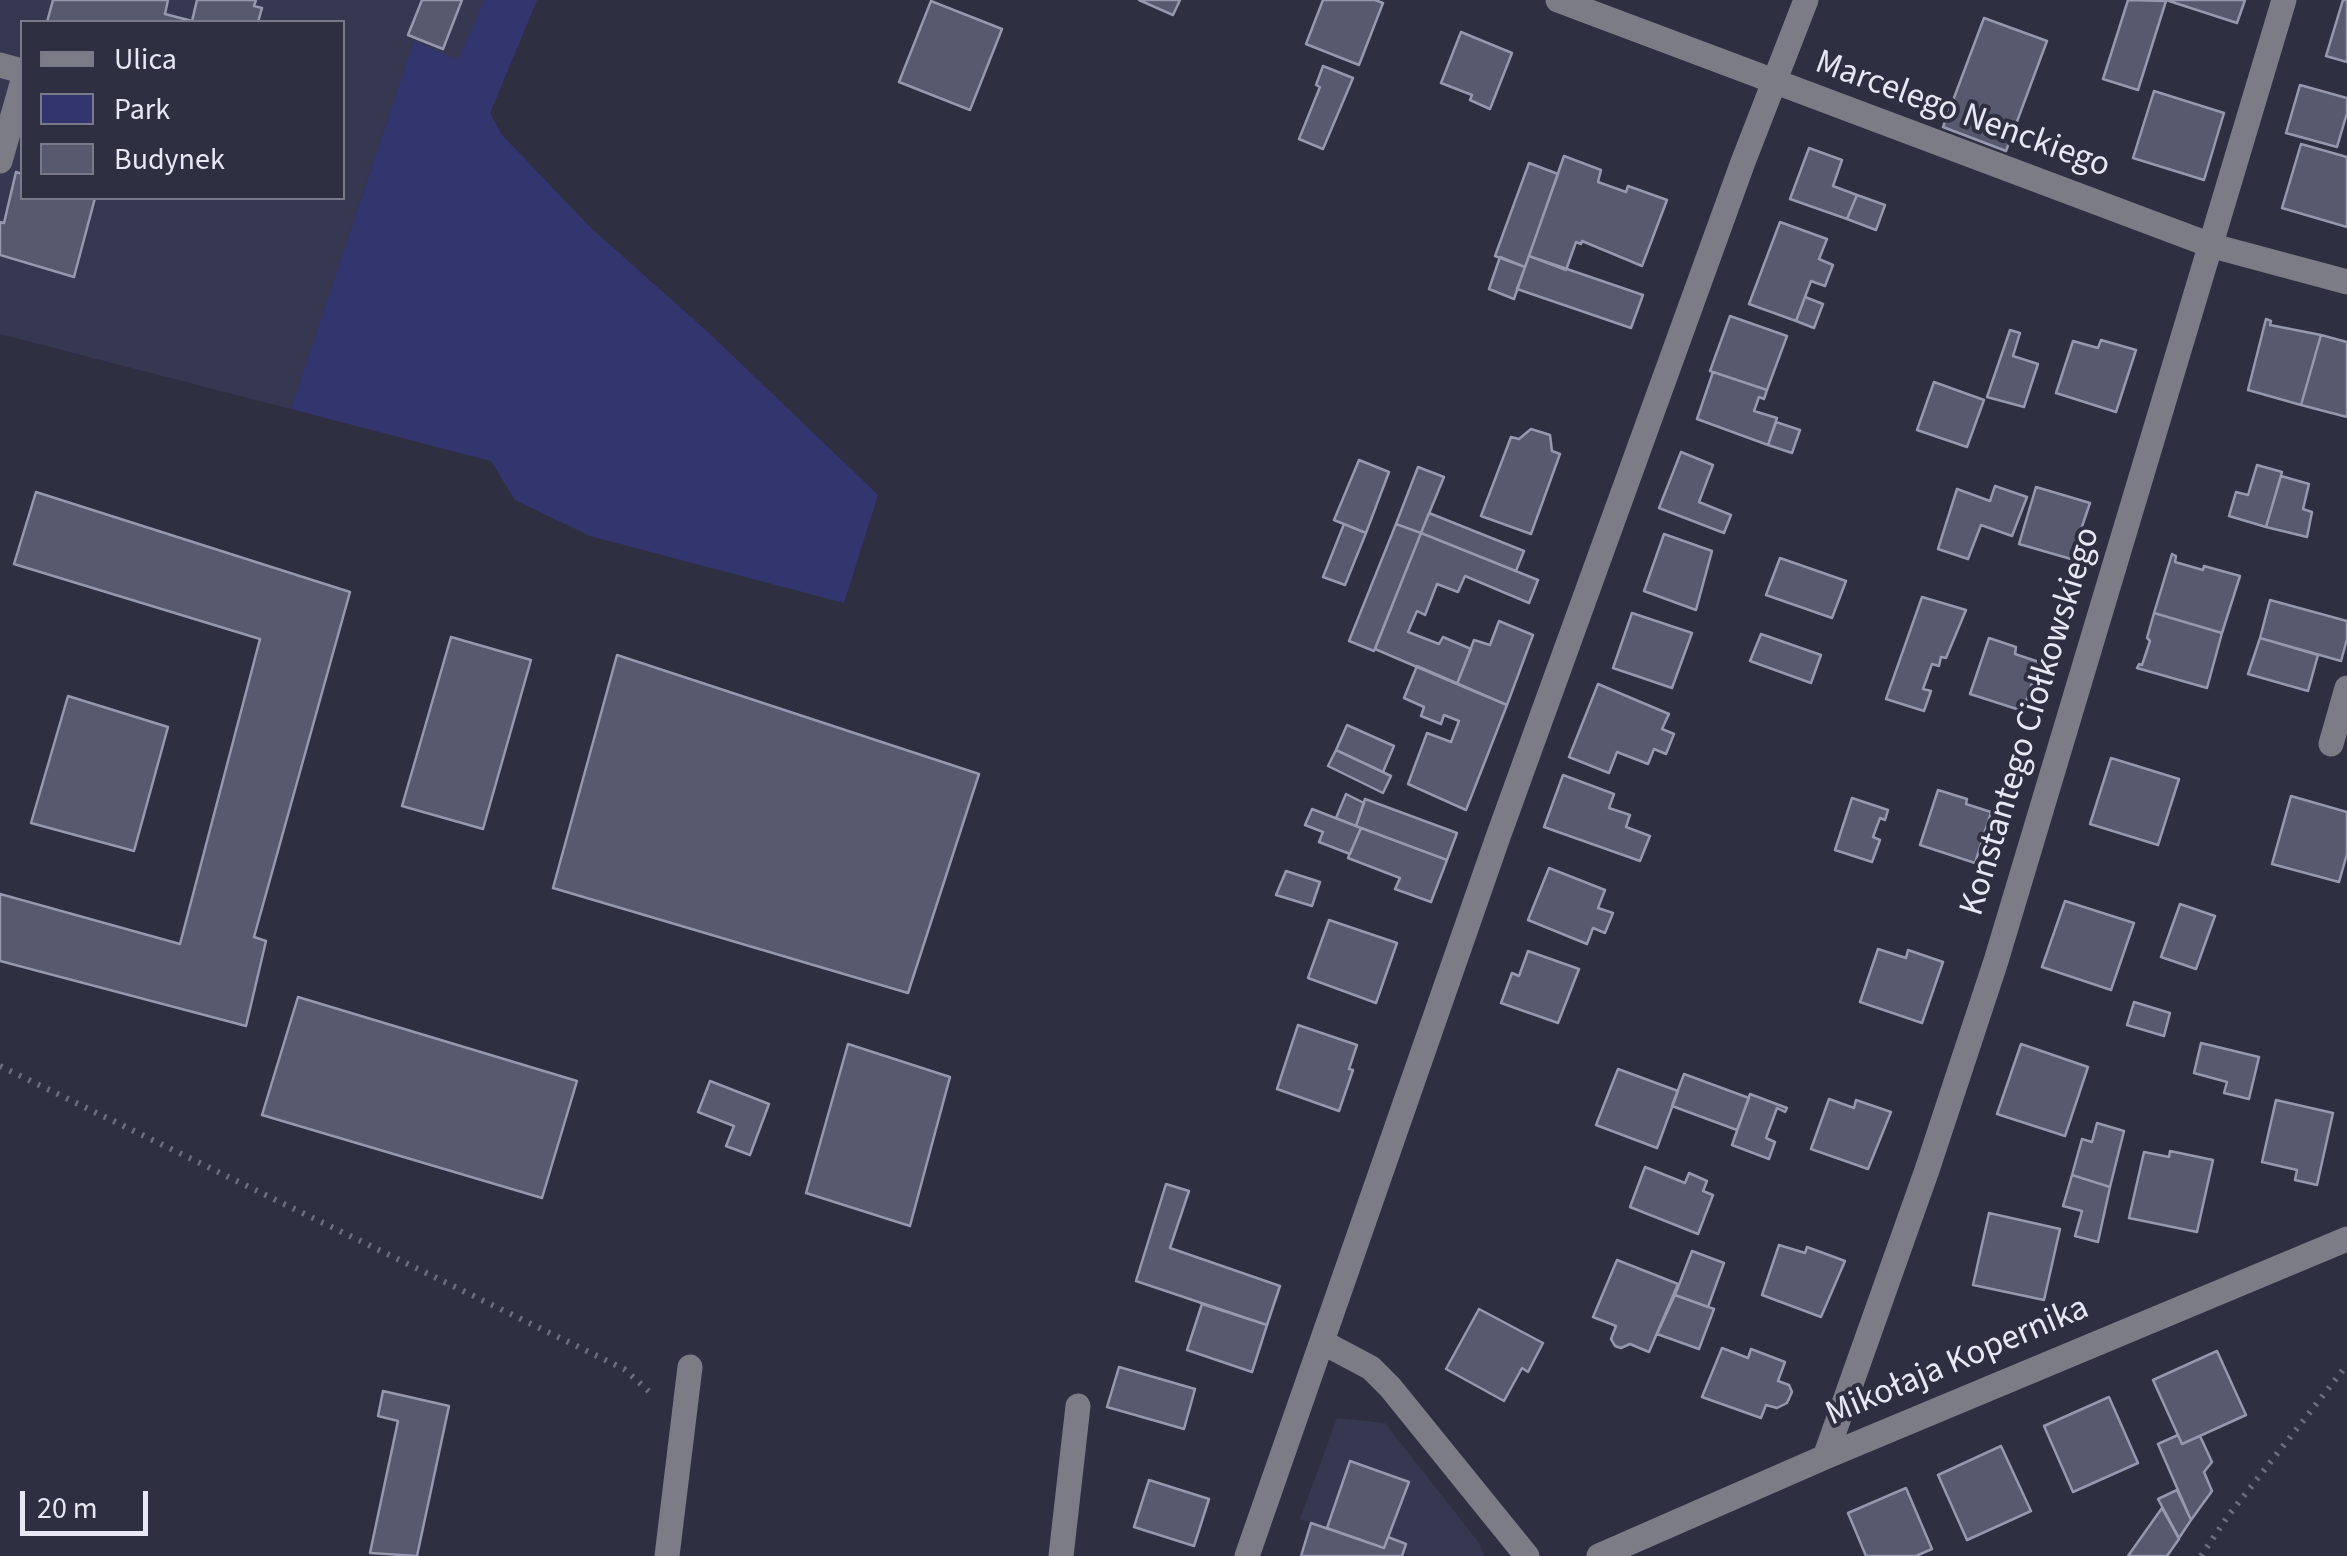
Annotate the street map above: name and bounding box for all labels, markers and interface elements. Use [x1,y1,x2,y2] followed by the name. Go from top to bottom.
[20,20,345,200] legend
[114,38,177,81] text: Ulica
[1809,43,2115,189] street label: Marcelego Nenckiego
[114,88,170,131] text: Park
[114,138,225,181] text: Budynek
[1953,523,2111,921] street label: Konstantego Ciołkowskiego
[1820,1289,2096,1437] street label: Mikołaja Kopernika
[25,1471,152,1533] scale bar
[37,1487,98,1530] text: 20 m

